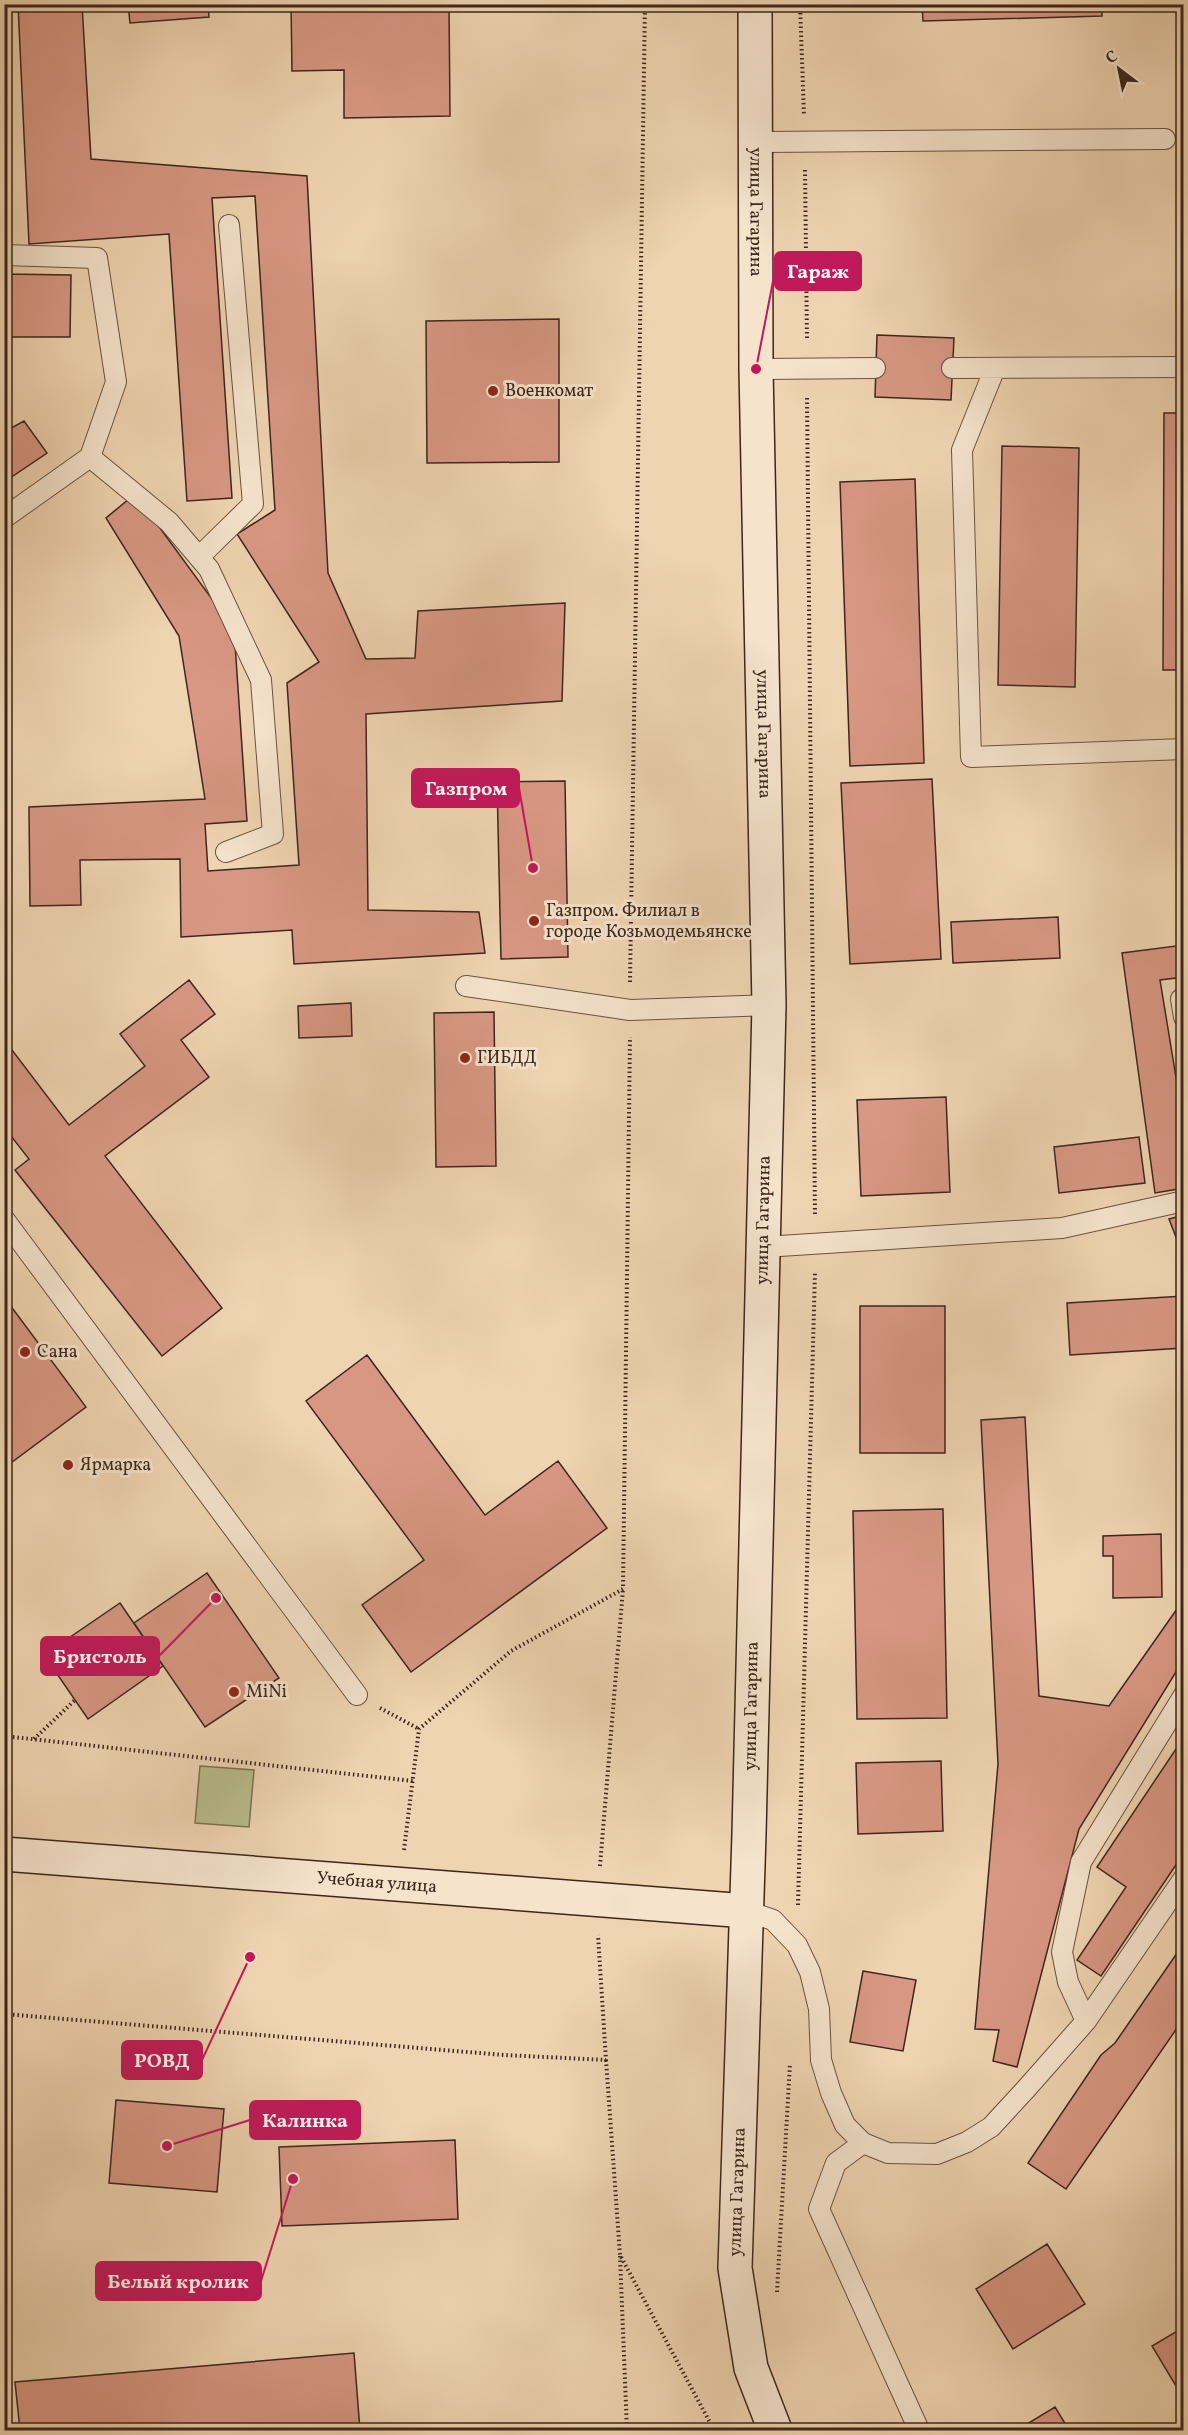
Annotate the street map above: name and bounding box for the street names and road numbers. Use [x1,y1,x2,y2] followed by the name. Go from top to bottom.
[743,147,768,277] street label: улица Гагарина
[750,669,777,799] street label: улица Гагарина
[750,1155,778,1285] street label: улица Гагарина
[738,1641,766,1771] street label: улица Гагарина
[316,1866,438,1900] street label: Учебная улица
[723,2127,753,2257] street label: улица Гагарина

